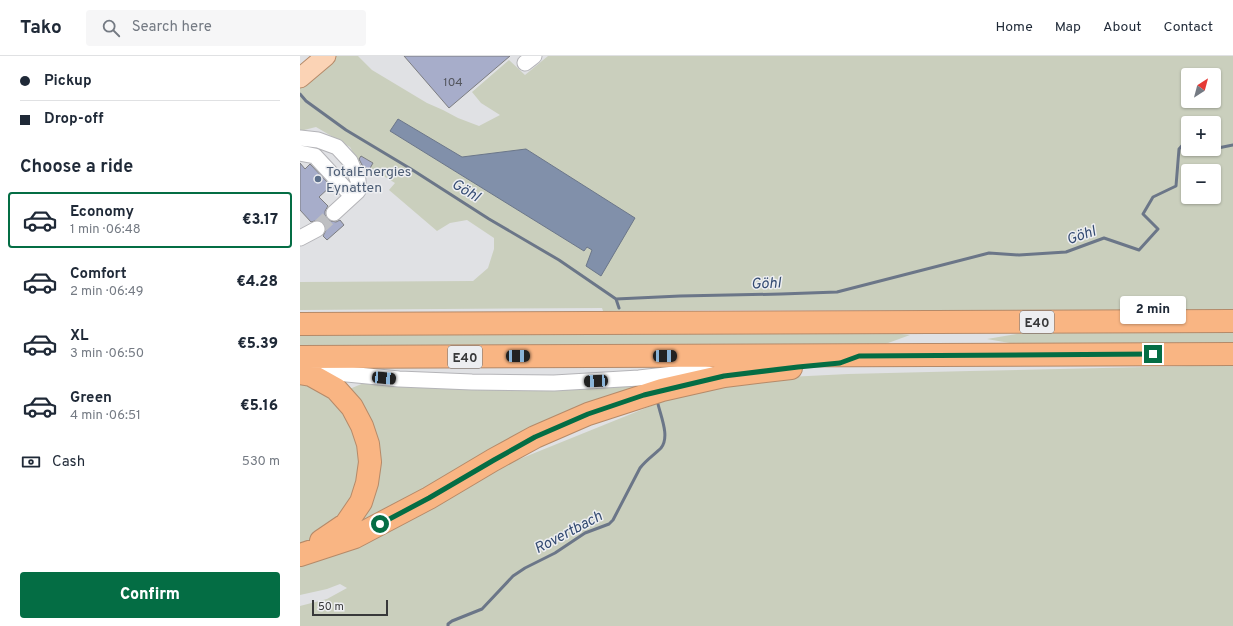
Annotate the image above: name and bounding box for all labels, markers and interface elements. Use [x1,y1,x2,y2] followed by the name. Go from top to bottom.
[86,10,366,46] search box
[20,16,62,40] text: Tako
[100,17,122,39] icon: search
[132,18,212,37] text: Search here
[996,19,1033,36] text: Home
[1055,19,1081,36] text: Map
[1103,19,1142,36] text: About
[1164,19,1213,36] text: Contact
[1181,68,1221,108] north arrow
[1181,68,1221,204] map controls
[44,72,92,91] text: Pickup
[443,75,463,91] house number: 104
[44,110,104,129] text: Drop-off
[1181,116,1221,156] button: +
[20,156,133,179] text: Choose a ride
[326,164,411,197] place label: TotalEnergies Eynatten
[1181,164,1221,204] button: −
[313,174,323,184] marker: TotalEnergies Eynatten
[448,175,484,208] water label: Göhl
[22,202,58,238] icon: car
[70,203,134,222] text: Economy
[242,211,278,230] text: €3.17
[70,222,141,238] text: 1 min · 06:48
[1064,222,1100,250] water label: Göhl
[22,264,58,300] icon: car
[70,265,127,284] text: Comfort
[236,273,278,292] text: €4.28
[751,274,782,295] water label: Göhl
[70,284,143,300] text: 2 min · 06:49
[1120,296,1186,324] callout: 2 min
[1136,302,1170,318] text: 2 min
[1020,311,1054,333] road number: E40
[22,326,58,362] icon: car
[70,327,88,346] text: XL
[237,335,278,354] text: €5.39
[1144,345,1162,363] route end
[70,346,144,362] text: 3 min · 06:50
[448,346,482,368] road number: E40
[506,350,530,362] car
[653,350,677,362] car
[372,371,396,385] car
[584,374,608,388] car
[22,388,58,424] icon: car
[70,389,112,408] text: Green
[240,397,278,416] text: €5.16
[70,408,141,424] text: 4 min · 06:51
[20,451,42,473] icon: cash
[52,453,85,472] text: Cash
[242,454,280,470] text: 530 m
[531,508,606,559] water label: Rovertbach
[371,515,389,533] route start
[20,572,280,618] button: Confirm
[312,598,388,617] scale bar
[318,600,344,614] text: 50 m

